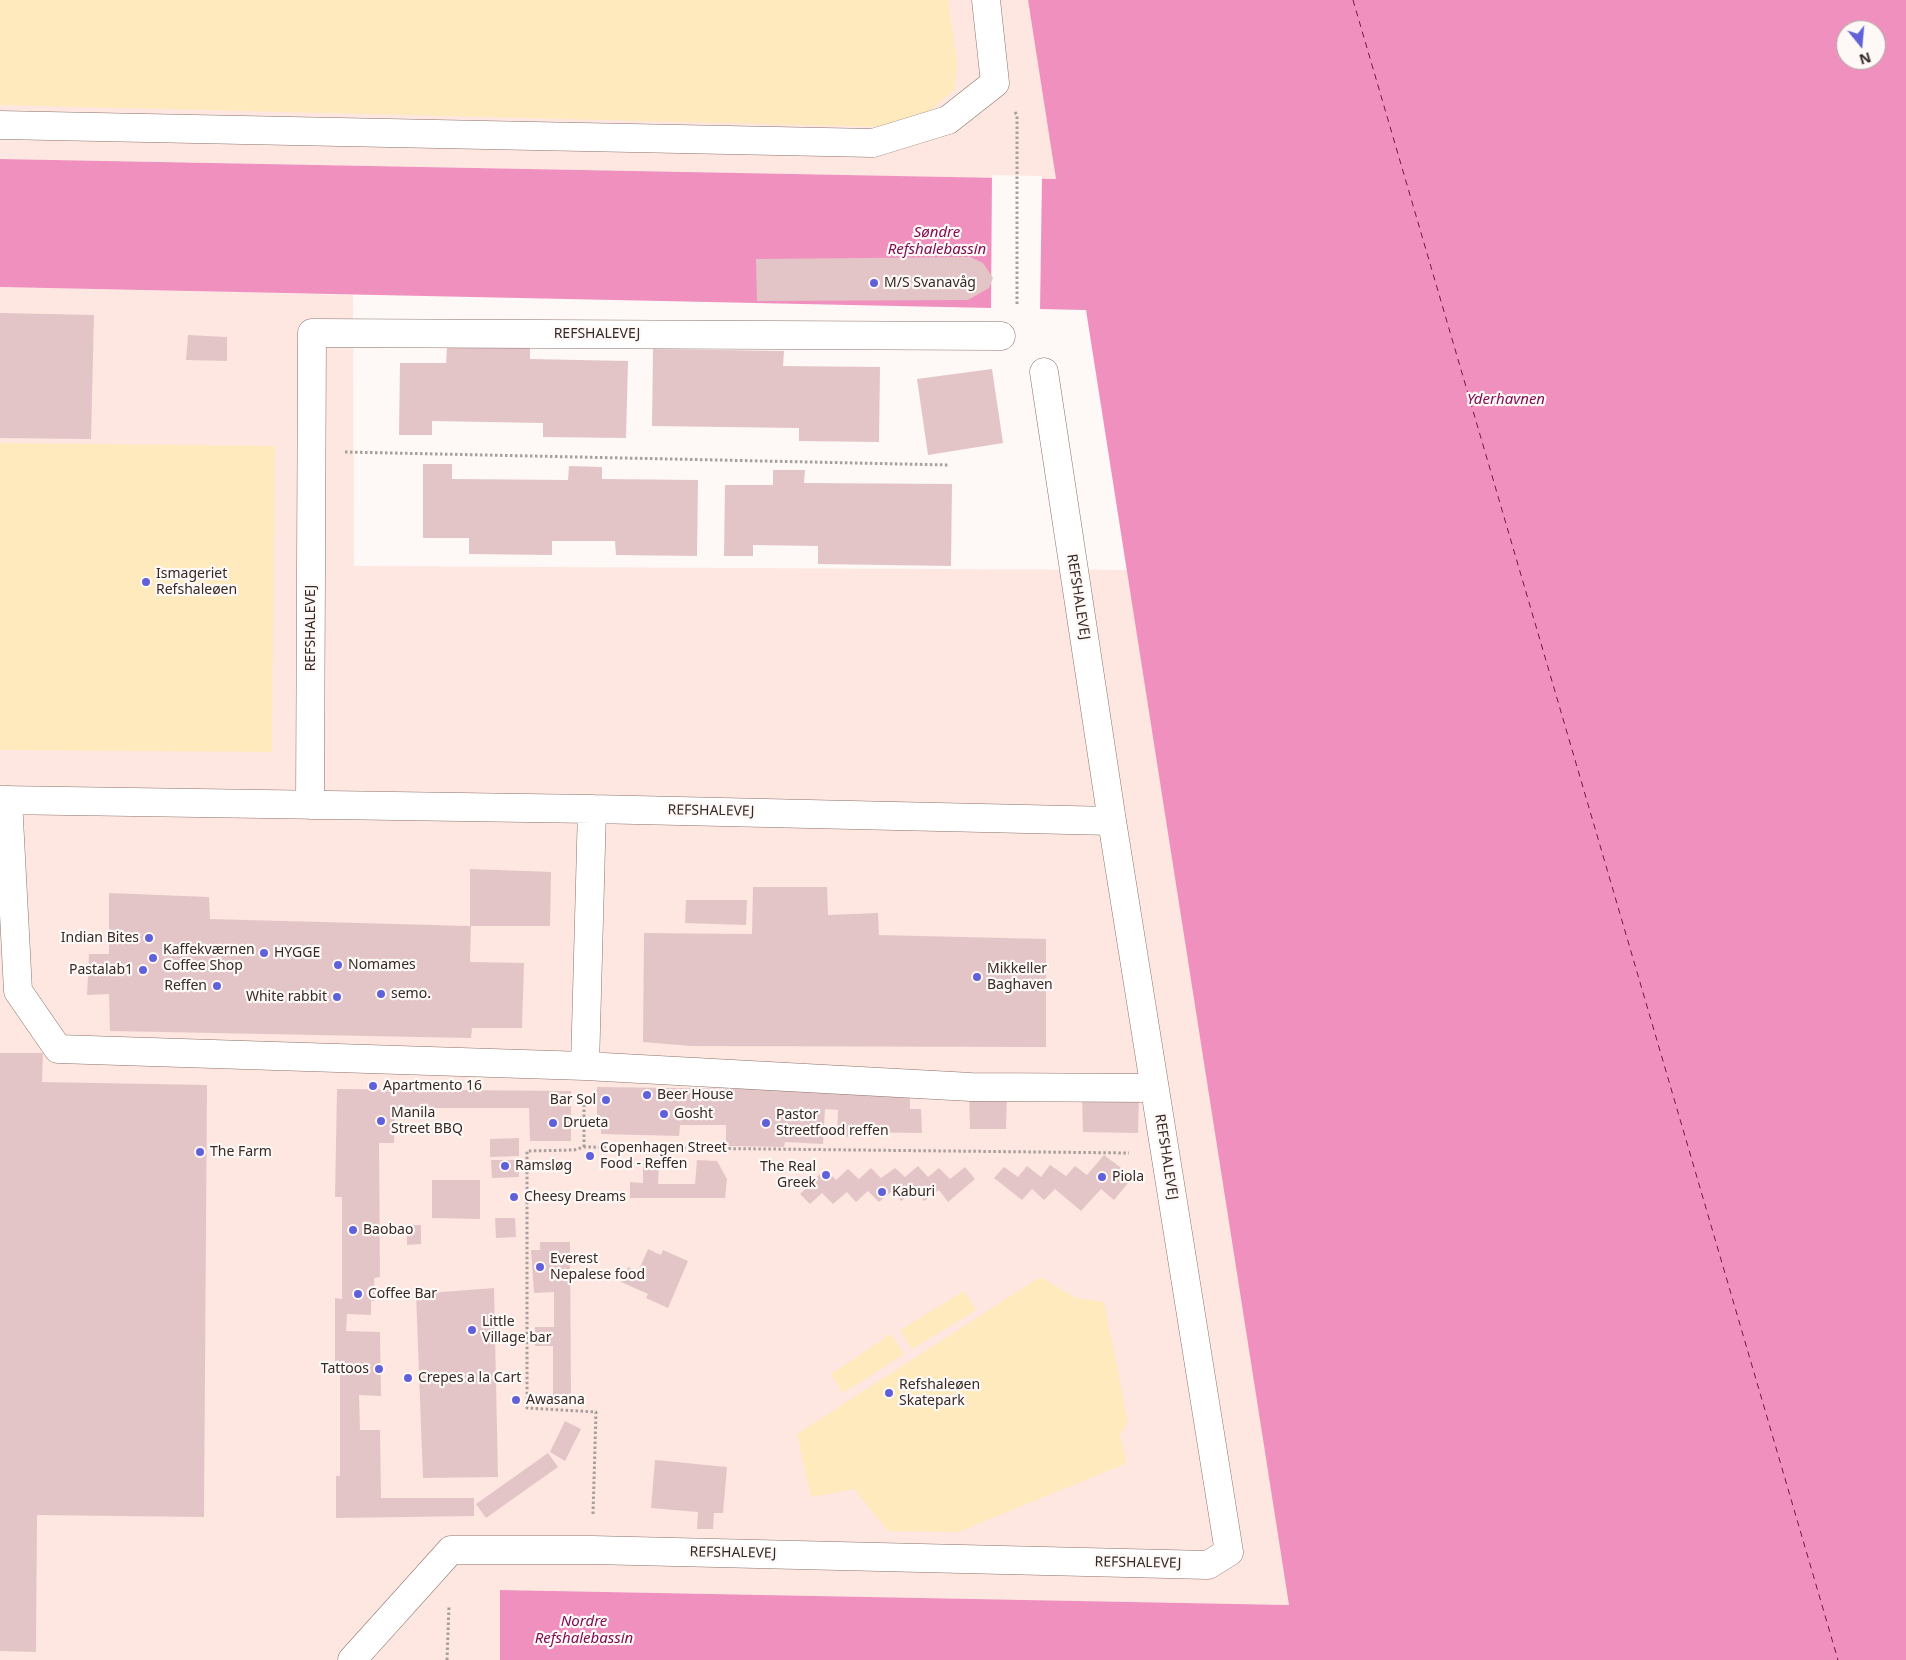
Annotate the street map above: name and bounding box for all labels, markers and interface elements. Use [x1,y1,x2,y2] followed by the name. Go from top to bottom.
[1836,20,1886,70] north arrow
[1857,48,1873,70] text: N
[888,224,986,259] water label: Søndre Refshalebassin
[884,275,976,291] place label: M/S Svanavåg
[868,277,880,289] marker: M/S Svanavåg
[554,326,640,342] street label: REFSHALEVEJ
[1467,391,1545,409] water label: Yderhavnen
[1063,553,1093,641] street label: REFSHALEVEJ
[156,566,237,598] place label: Ismageriet Refshaleøen
[140,576,152,588] marker: Ismageriet Refshaleøen
[303,585,319,671] street label: REFSHALEVEJ
[667,802,755,820] street label: REFSHALEVEJ
[61,930,139,946] place label: Indian Bites
[143,932,155,944] marker: Indian Bites
[163,942,255,974] place label: Kaffekværnen Coffee Shop
[274,945,320,961] place label: HYGGE
[258,947,270,959] marker: HYGGE
[147,952,159,964] marker: Kaffekværnen Coffee Shop
[348,957,416,973] place label: Nomames
[332,959,344,971] marker: Nomames
[987,961,1053,994] place label: Mikkeller Baghaven
[69,962,133,978] place label: Pastalab1
[137,964,149,976] marker: Pastalab1
[971,971,983,983] marker: Mikkeller Baghaven
[164,978,207,994] place label: Reffen
[211,980,223,992] marker: Reffen
[391,986,431,1002] place label: semo.
[375,988,387,1000] marker: semo.
[246,989,327,1005] place label: White rabbit
[331,991,343,1003] marker: White rabbit
[383,1078,482,1094] place label: Apartmento 16
[367,1080,379,1092] marker: Apartmento 16
[657,1087,733,1103] place label: Beer House
[641,1089,653,1101] marker: Beer House
[550,1092,596,1108] place label: Bar Sol
[600,1094,612,1106] marker: Bar Sol
[391,1105,463,1138] place label: Manila Street BBQ
[674,1106,713,1122] place label: Gosht
[776,1107,889,1140] place label: Pastor Streetfood reffen
[658,1108,670,1120] marker: Gosht
[1151,1113,1181,1201] street label: REFSHALEVEJ
[375,1115,387,1127] marker: Manila Street BBQ
[563,1115,608,1131] place label: Drueta
[547,1117,559,1129] marker: Drueta
[760,1117,772,1129] marker: Pastor Streetfood reffen
[600,1140,727,1172] place label: Copenhagen Street Food - Reffen
[210,1144,272,1160] place label: The Farm
[194,1146,206,1158] marker: The Farm
[584,1150,596,1162] marker: Copenhagen Street Food - Reffen
[515,1158,572,1174] place label: Ramsløg
[760,1159,816,1192] place label: The Real Greek
[499,1160,511,1172] marker: Ramsløg
[820,1169,832,1181] marker: The Real Greek
[1112,1169,1144,1185] place label: Piola
[1096,1171,1108,1183] marker: Piola
[892,1184,935,1200] place label: Kaburi
[876,1186,888,1198] marker: Kaburi
[524,1189,626,1205] place label: Cheesy Dreams
[508,1191,520,1203] marker: Cheesy Dreams
[363,1222,413,1238] place label: Baobao
[347,1224,359,1236] marker: Baobao
[550,1251,645,1284] place label: Everest Nepalese food
[534,1261,546,1273] marker: Everest Nepalese food
[368,1286,437,1302] place label: Coffee Bar
[352,1288,364,1300] marker: Coffee Bar
[482,1314,551,1346] place label: Little Village bar
[466,1324,478,1336] marker: Little Village bar
[321,1361,369,1377] place label: Tattoos
[373,1363,385,1375] marker: Tattoos
[418,1370,521,1386] place label: Crepes a la Cart
[402,1372,414,1384] marker: Crepes a la Cart
[899,1377,980,1410] place label: Refshaleøen Skatepark
[883,1387,895,1399] marker: Refshaleøen Skatepark
[526,1392,585,1408] place label: Awasana
[510,1394,522,1406] marker: Awasana
[689,1544,777,1562] street label: REFSHALEVEJ
[1094,1554,1182,1572] street label: REFSHALEVEJ
[535,1613,633,1648] water label: Nordre Refshalebassin

